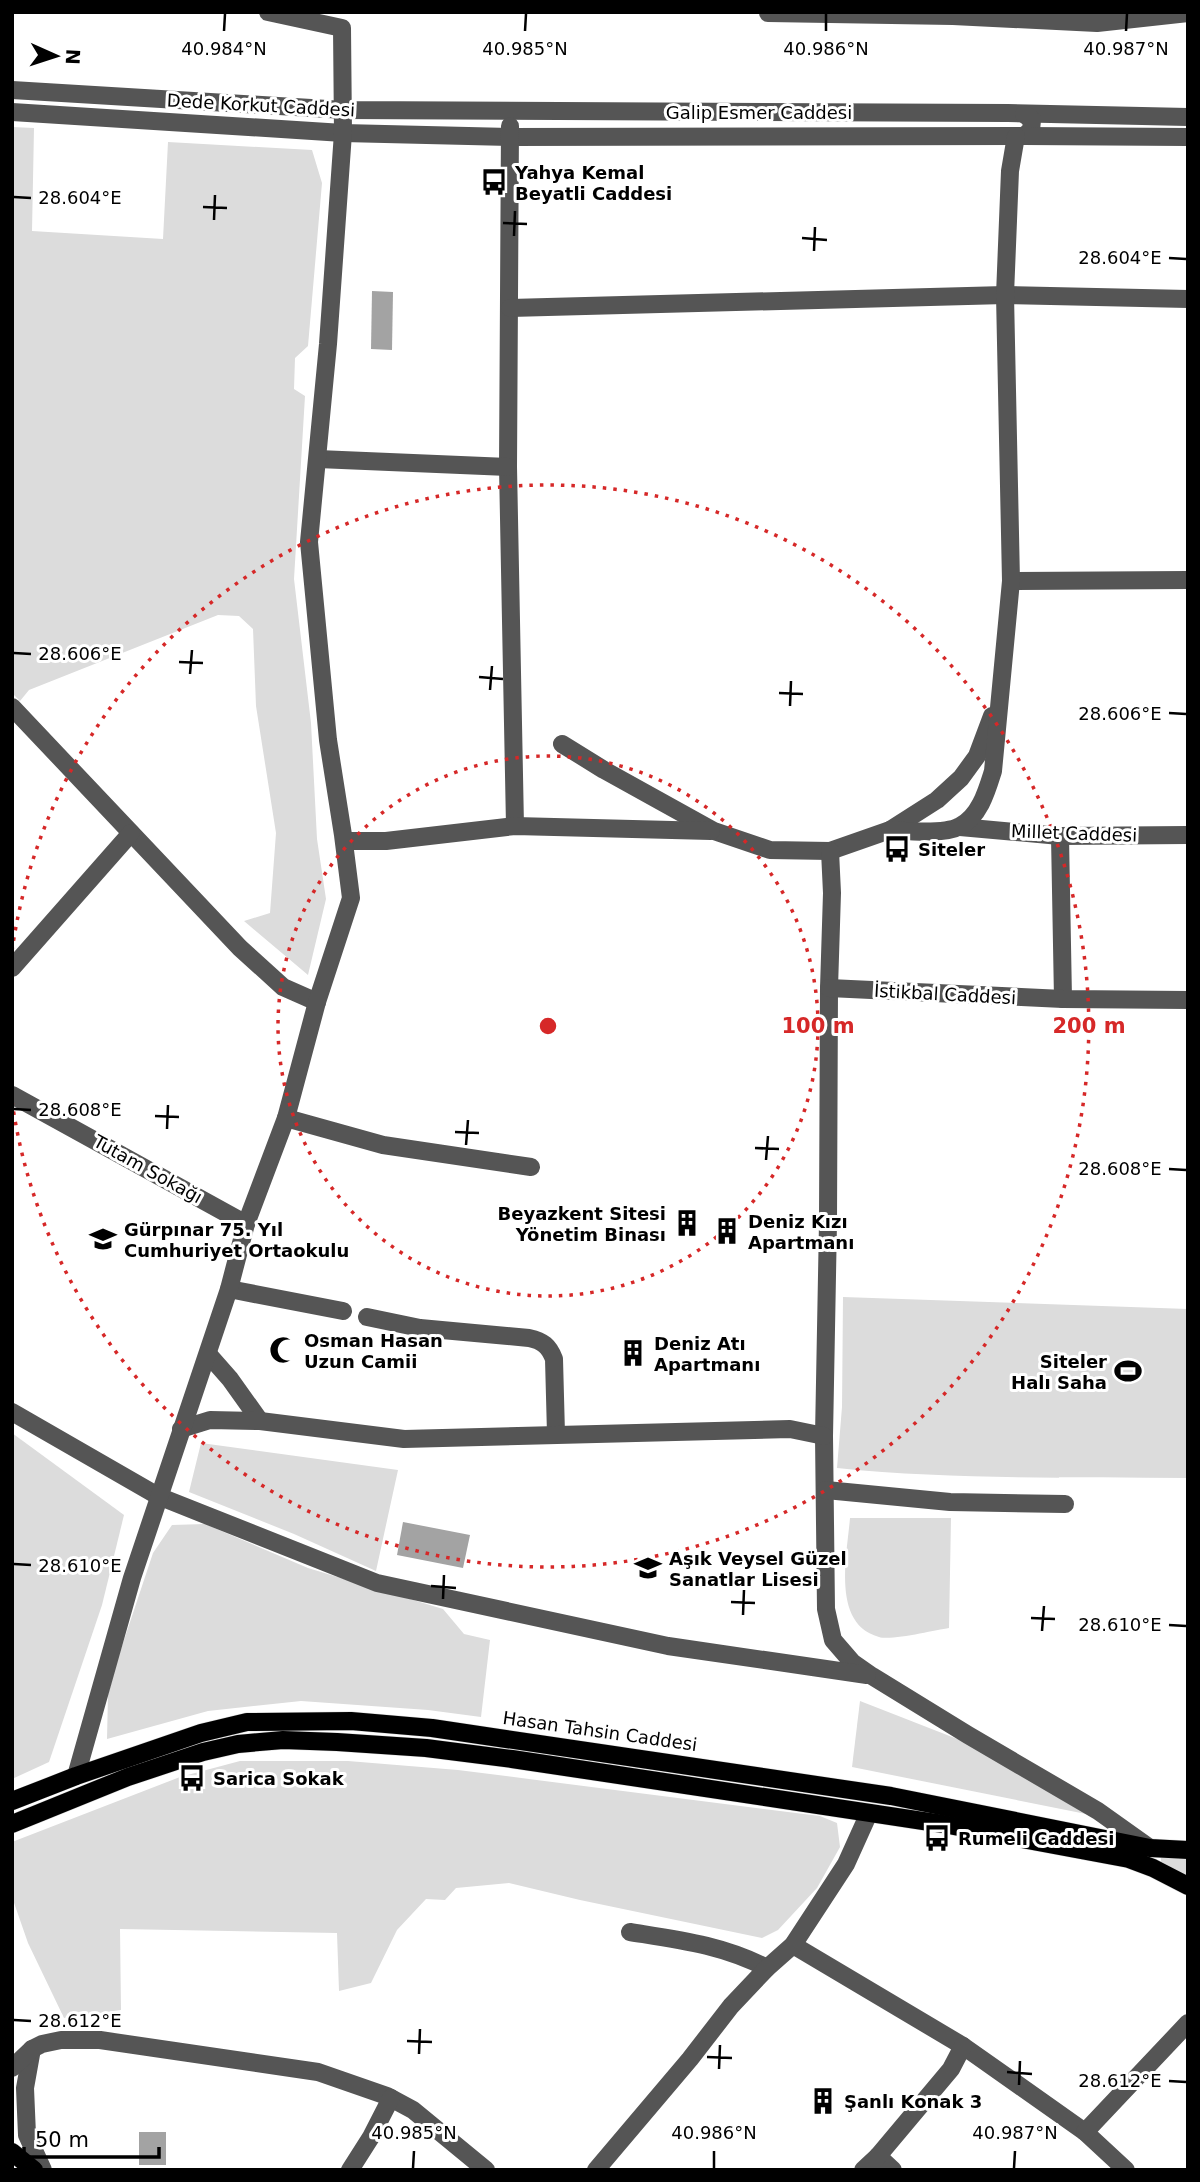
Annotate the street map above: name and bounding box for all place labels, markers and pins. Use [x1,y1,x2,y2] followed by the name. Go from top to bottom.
[514,162,672,204] place label: Yahya Kemal Beyatli Caddesi
[479,167,509,197] bus stop icon: Yahya Kemal Beyatli Caddesi
[882,834,912,864] bus stop icon: Siteler
[918,839,985,860] place label: Siteler
[536,1014,560,1038] centre of rings
[498,1203,666,1245] place label: Beyazkent Sitesi Yönetim Binası
[672,1208,702,1238] building icon: Beyazkent Sitesi Yönetim Binası
[748,1211,854,1253] place label: Deniz Kızı Apartmanı
[712,1216,742,1246] building icon: Deniz Kızı Apartmanı
[124,1219,349,1261] place label: Gürpınar 75. Yıl Cumhuriyet Ortaokulu
[88,1224,118,1254] school or university icon: Gürpınar 75. Yıl Cumhuriyet Ortaokulu
[304,1330,443,1372] place label: Osman Hasan Uzun Camii
[654,1333,760,1375] place label: Deniz Atı Apartmanı
[268,1335,298,1365] mosque icon: Osman Hasan Uzun Camii
[618,1338,648,1368] building icon: Deniz Atı Apartmanı
[1011,1351,1107,1393] place label: Siteler Halı Saha
[1113,1356,1143,1386] sports icon: Siteler Halı Saha
[669,1548,847,1590] place label: Aşık Veysel Güzel Sanatlar Lisesi
[633,1553,663,1583] school or university icon: Aşık Veysel Güzel Sanatlar Lisesi
[177,1763,207,1793] bus stop icon: Sarica Sokak
[213,1768,345,1789] place label: Sarica Sokak
[922,1823,952,1853] bus stop icon: Rumeli Caddesi
[958,1828,1114,1849] place label: Rumeli Caddesi
[808,2086,838,2116] building icon: Şanlı Konak 3
[844,2091,982,2112] place label: Şanlı Konak 3

